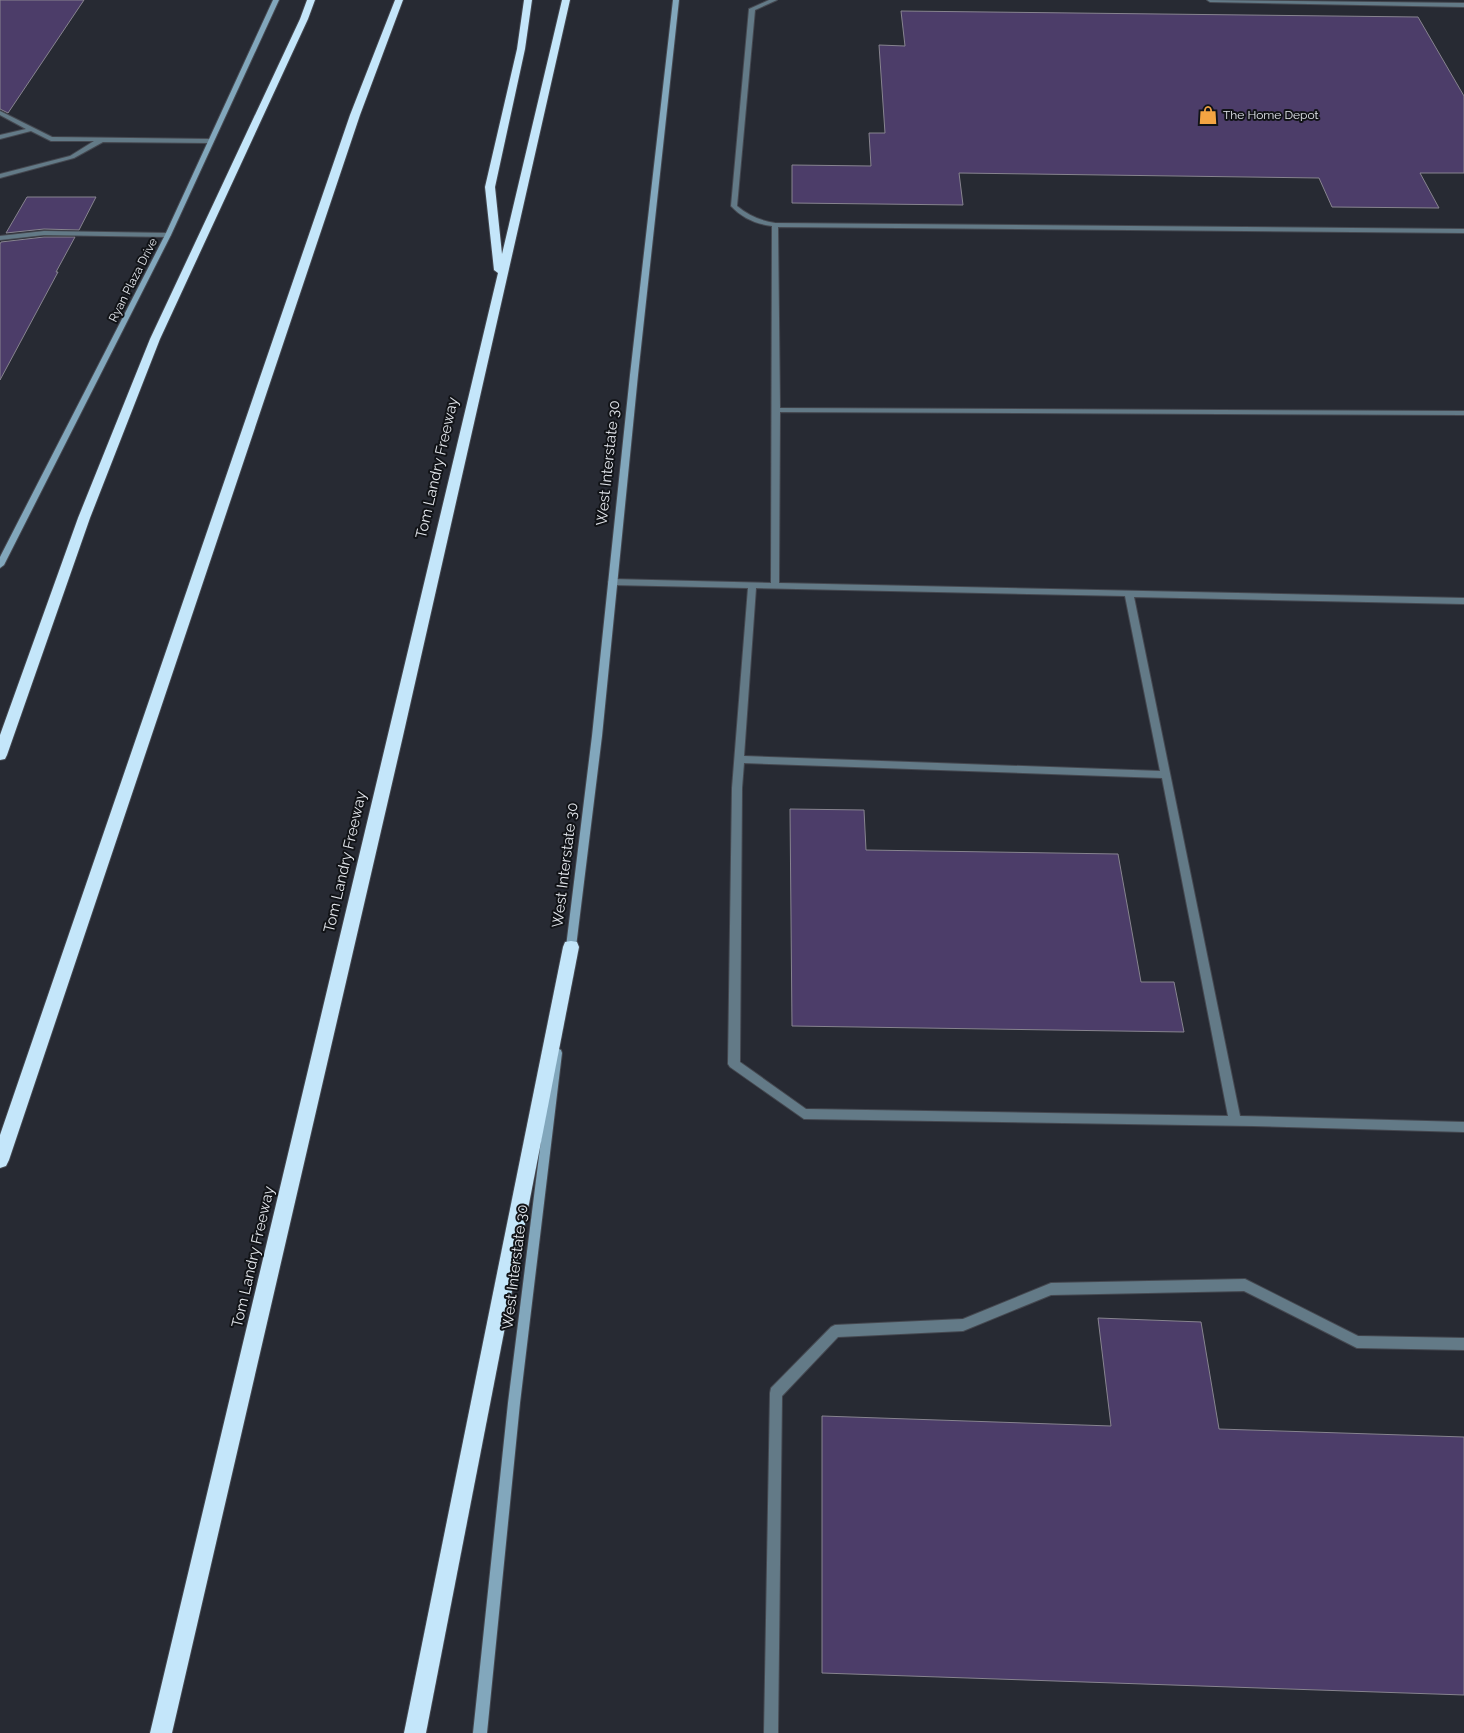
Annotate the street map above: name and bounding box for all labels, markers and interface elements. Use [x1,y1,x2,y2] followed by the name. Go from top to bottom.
[1197,104,1219,126] shop icon: The Home Depot
[1223,108,1319,122] place label: The Home Depot
[106,236,160,324] street label: Ryan Plaza Drive
[412,396,462,540] street label: Tom Landry Freeway
[592,399,624,527] street label: West Interstate 30
[320,790,370,934] street label: Tom Landry Freeway
[548,801,582,929] street label: West Interstate 30
[228,1185,278,1329] street label: Tom Landry Freeway
[498,1203,532,1331] street label: West Interstate 30

